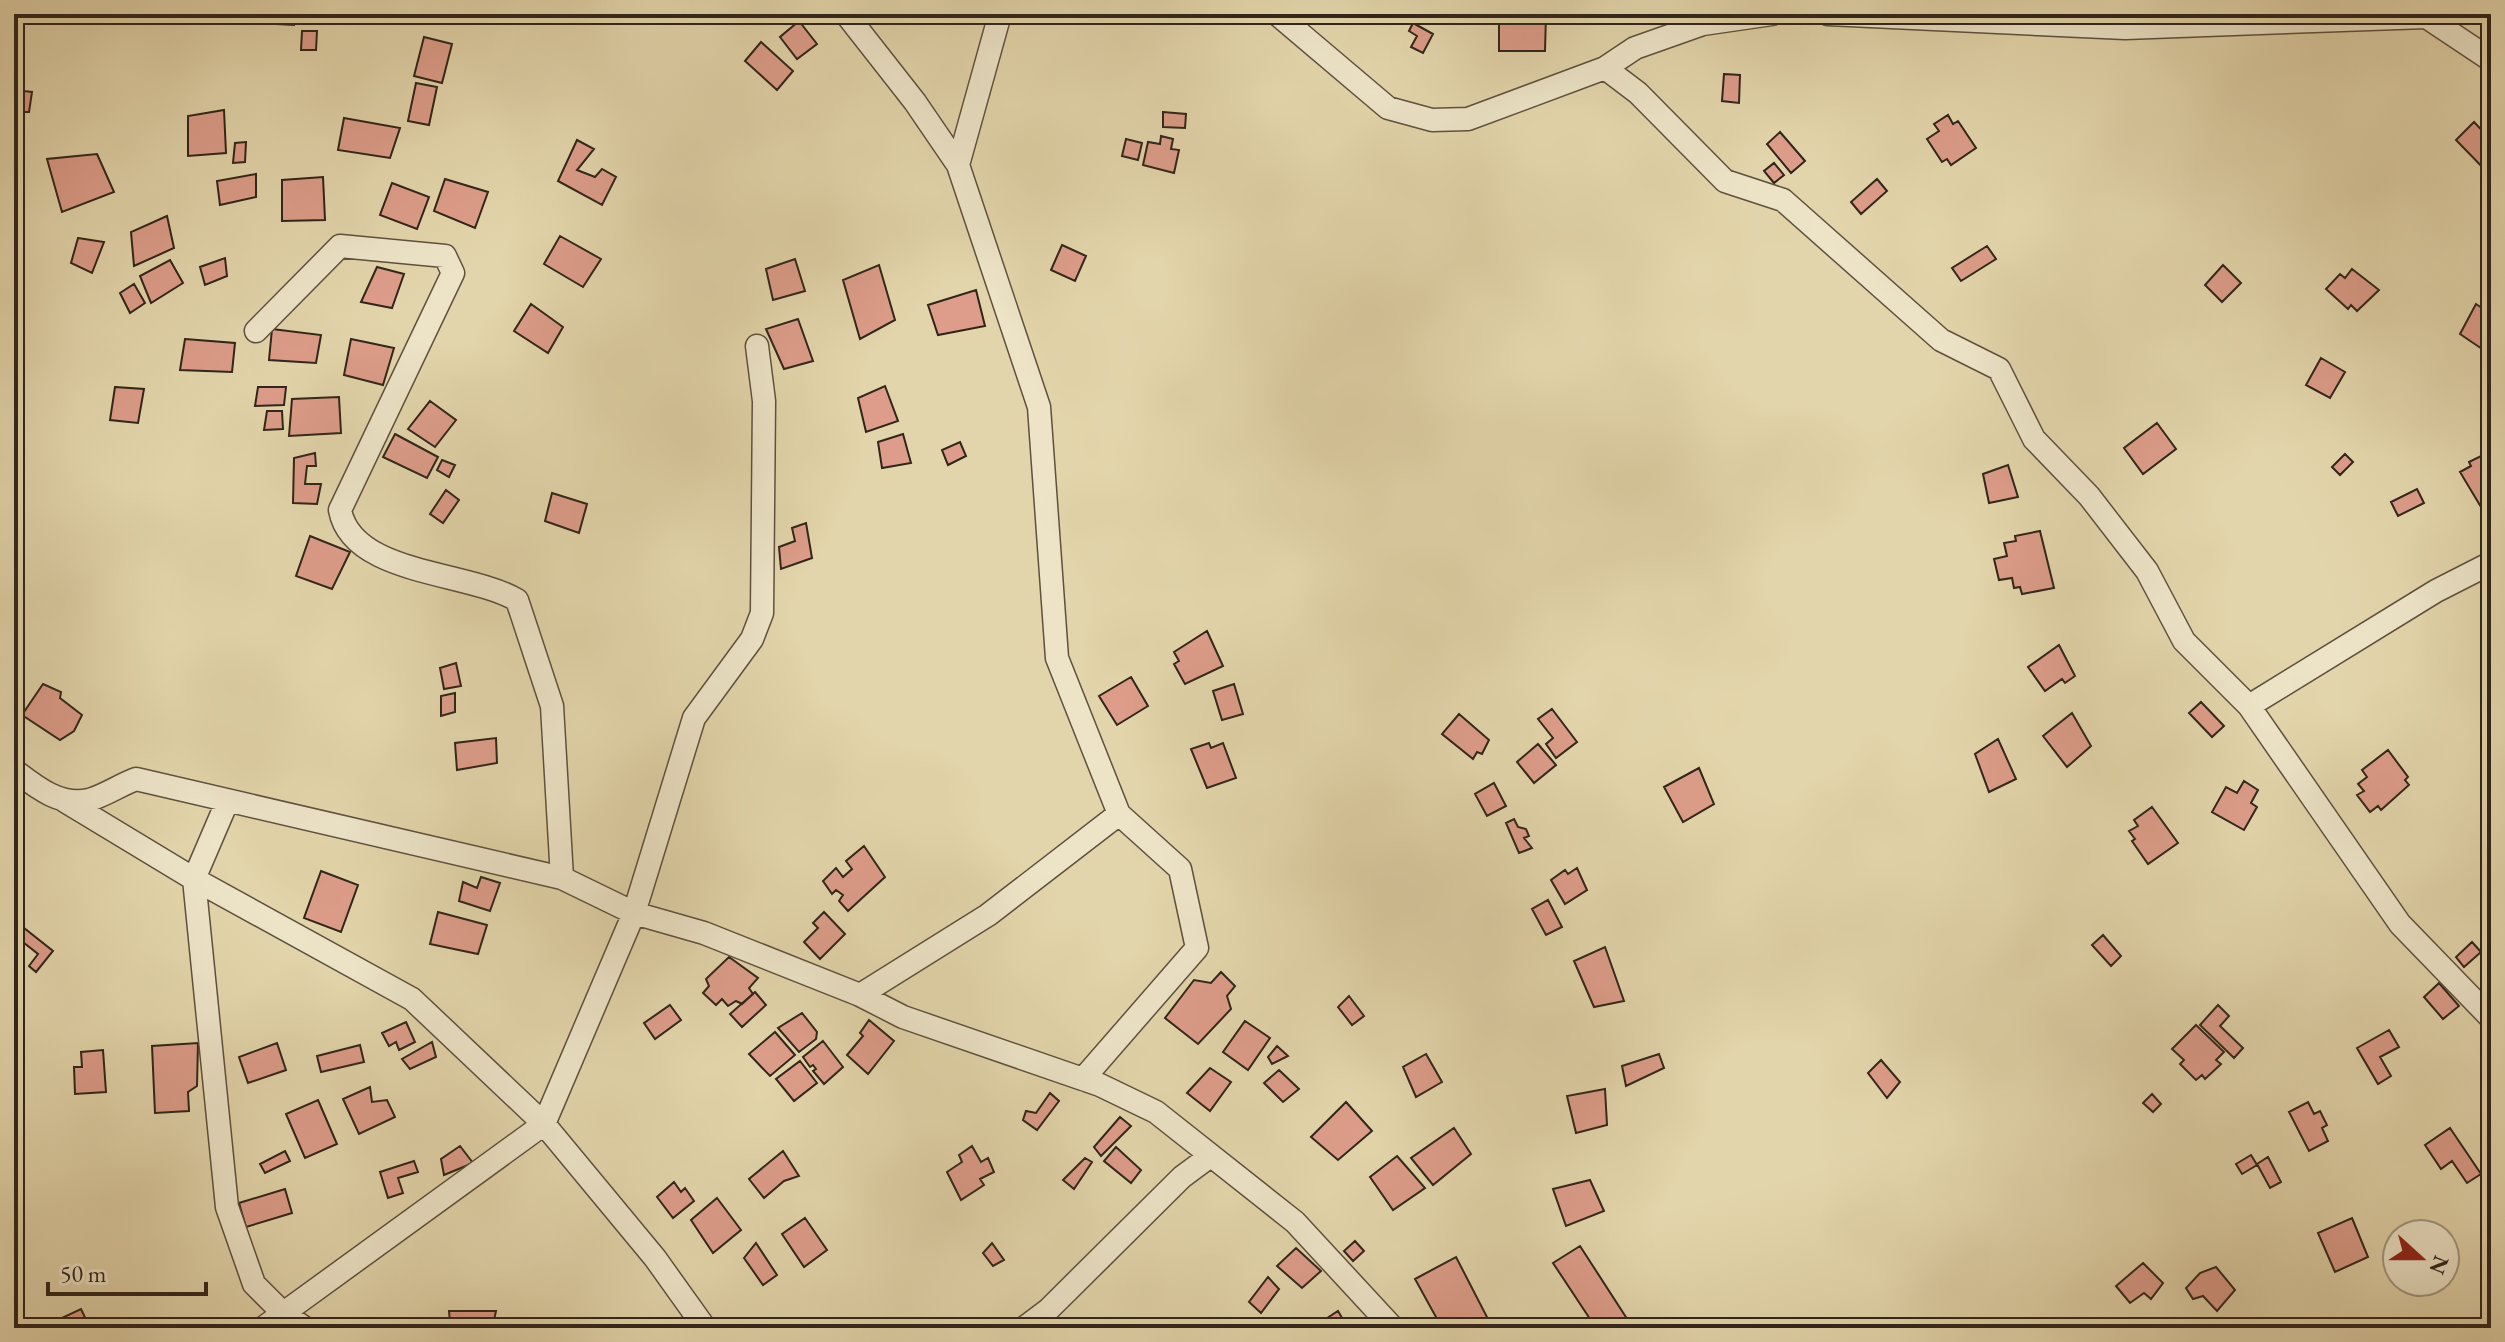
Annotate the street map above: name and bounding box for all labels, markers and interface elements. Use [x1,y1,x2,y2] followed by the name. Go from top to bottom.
[2381,1218,2461,1298] north arrow
[48,1246,206,1296] scale bar
[2422,1251,2456,1279] text: N
[60,1258,107,1289] text: 50 m

